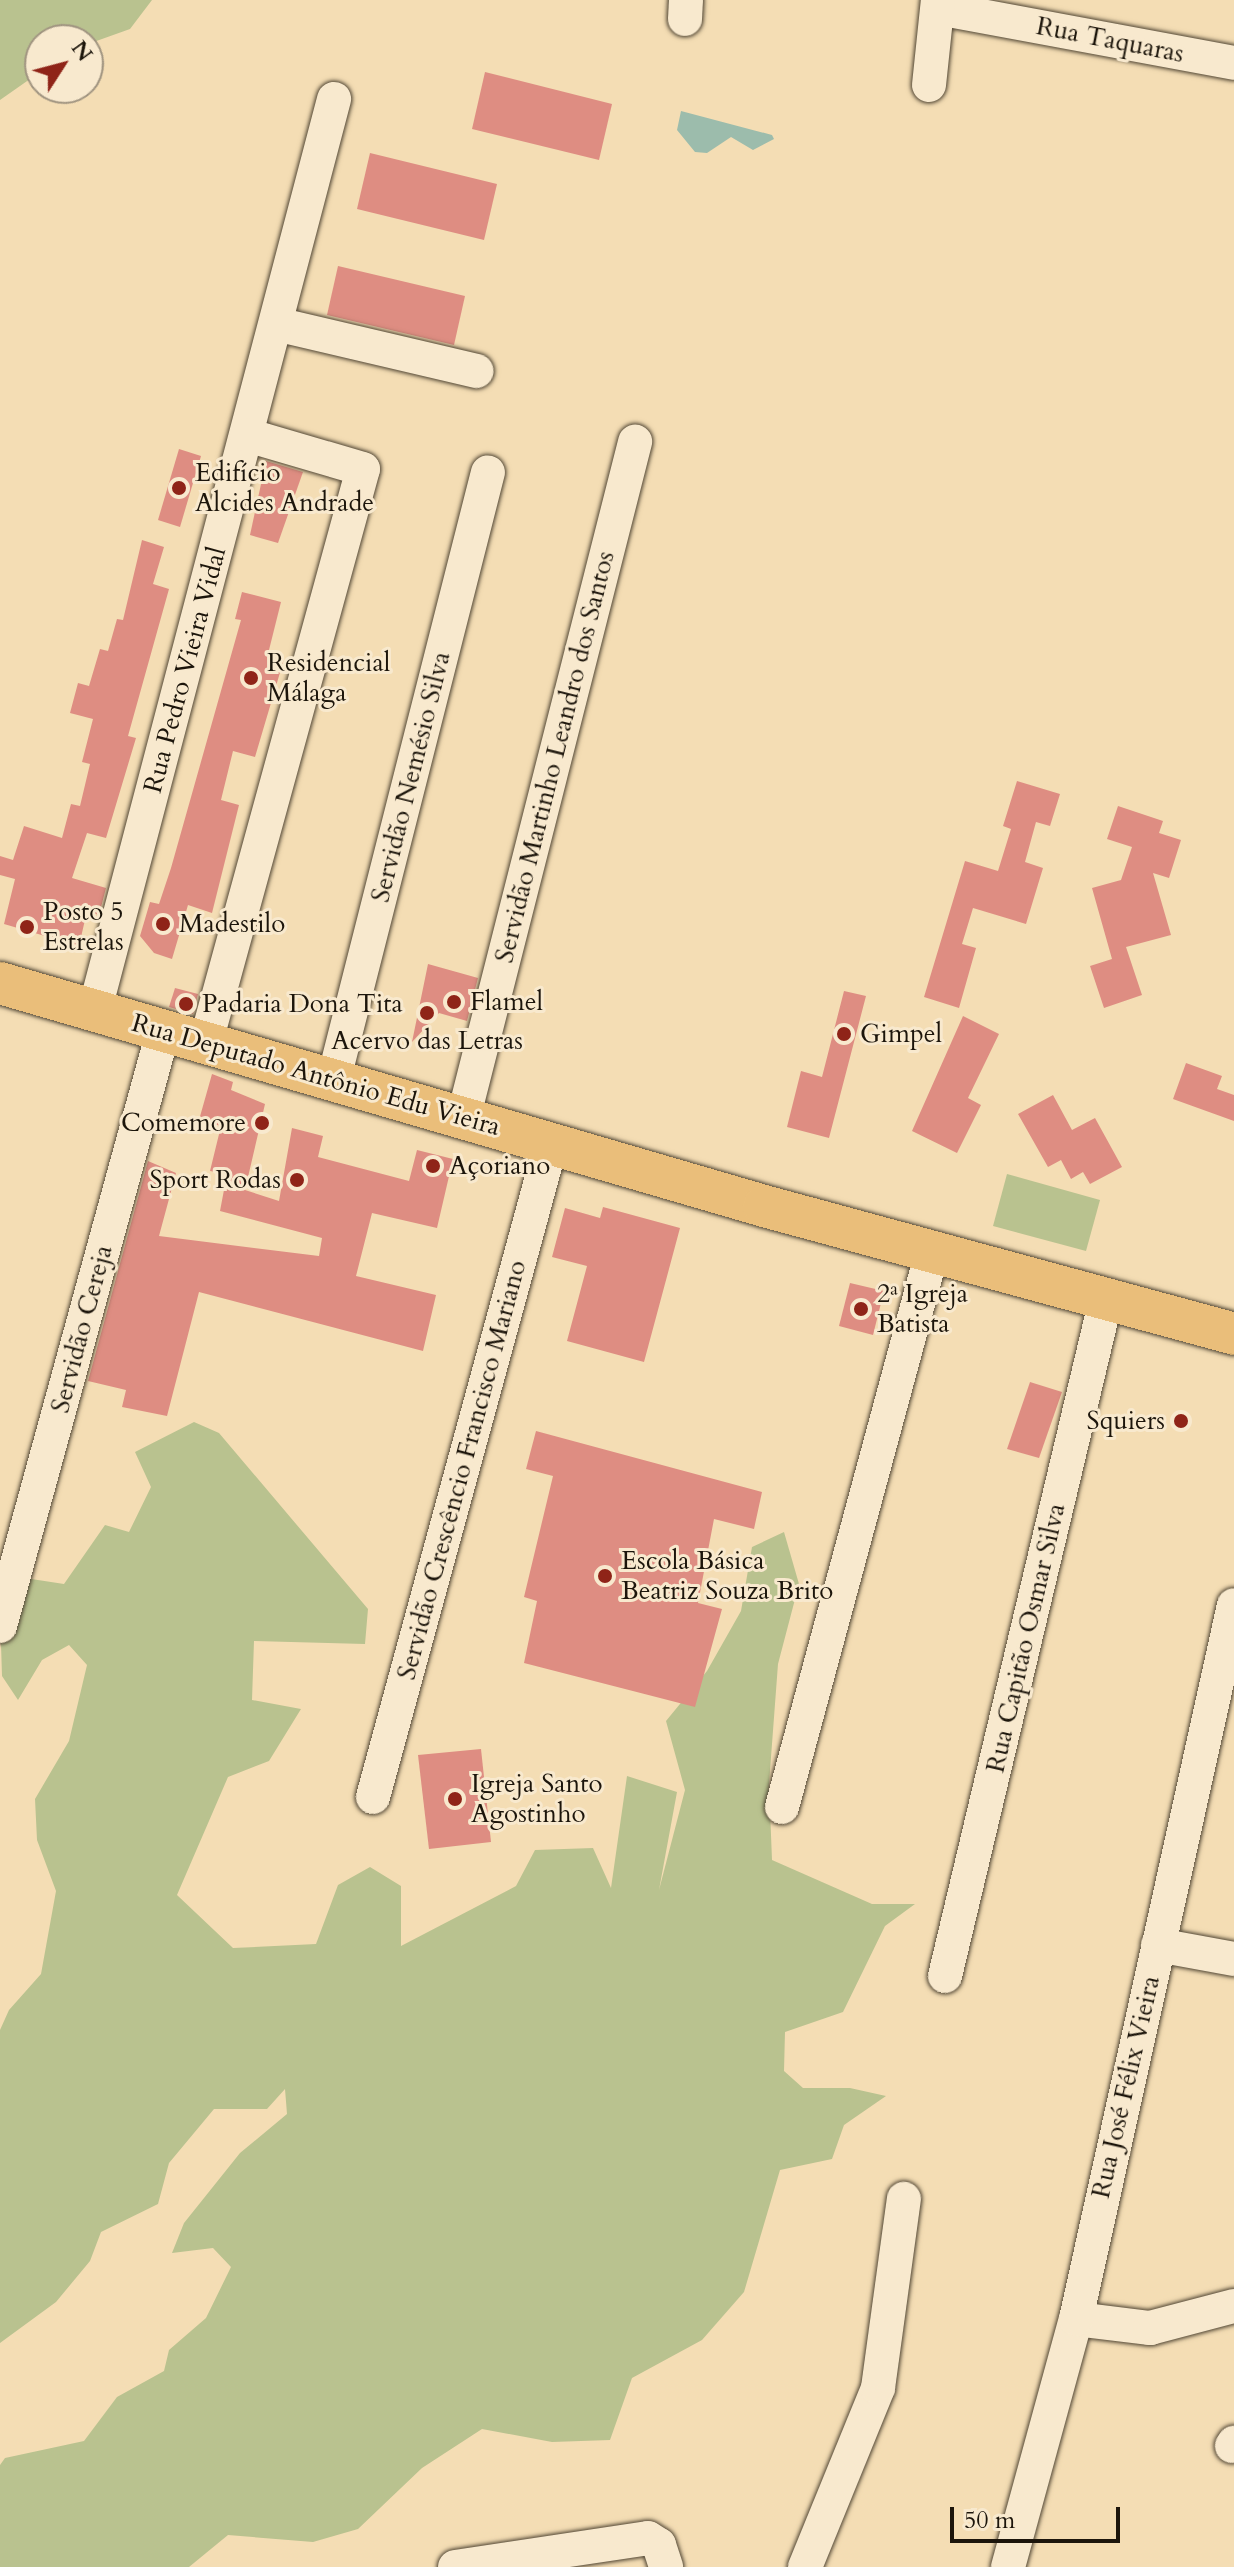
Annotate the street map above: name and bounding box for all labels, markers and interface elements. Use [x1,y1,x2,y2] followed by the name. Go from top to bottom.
[1034,10,1186,70] street label: Rua Taquaras
[24,24,104,104] north arrow
[64,35,100,68] text: N
[195,457,374,518] place label: Edifício Alcides Andrade
[170,479,188,497] marker: Edifício Alcides Andrade
[137,544,233,796] street label: Rua Pedro Vieira Vidal
[489,548,621,966] street label: Servidão Martinho Leandro dos Santos
[267,647,390,708] place label: Residencial Málaga
[365,648,457,906] street label: Servidão Nemésio Silva
[242,669,260,687] marker: Residencial Málaga
[43,896,124,958] place label: Posto 5 Estrelas
[179,908,285,940] place label: Madestilo
[154,915,172,933] marker: Madestilo
[18,918,36,936] marker: Posto 5 Estrelas
[470,986,543,1018] place label: Flamel
[202,988,403,1020] place label: Padaria Dona Tita
[445,993,463,1011] marker: Flamel
[177,995,195,1013] marker: Padaria Dona Tita
[418,1004,436,1022] marker: Acervo das Letras
[128,1007,504,1143] street label: Rua Deputado Antônio Edu Vieira
[860,1018,942,1050] place label: Gimpel
[331,1025,523,1057] place label: Acervo das Letras
[835,1025,853,1043] marker: Gimpel
[121,1107,246,1139] place label: Comemore
[253,1114,271,1132] marker: Comemore
[449,1150,550,1182] place label: Açoriano
[424,1157,442,1175] marker: Açoriano
[150,1164,281,1196] place label: Sport Rodas
[288,1171,306,1189] marker: Sport Rodas
[45,1242,119,1416] street label: Servidão Cereja
[391,1257,533,1683] street label: Servidão Crescêncio Francisco Mariano
[877,1278,968,1340] place label: 2ª Igreja Batista
[852,1300,870,1318] marker: 2ª Igreja Batista
[1086,1405,1165,1437] place label: Squiers
[1172,1412,1190,1430] marker: Squiers
[980,1500,1072,1776] street label: Rua Capitão Osmar Silva
[621,1545,833,1606] place label: Escola Básica Beatriz Souza Brito
[596,1567,614,1585] marker: Escola Básica Beatriz Souza Brito
[471,1768,603,1830] place label: Igreja Santo Agostinho
[446,1790,464,1808] marker: Igreja Santo Agostinho
[1085,1973,1167,2201] street label: Rua José Félix Vieira
[954,2491,1124,2541] scale bar
[964,2504,1015,2537] text: 50 m

